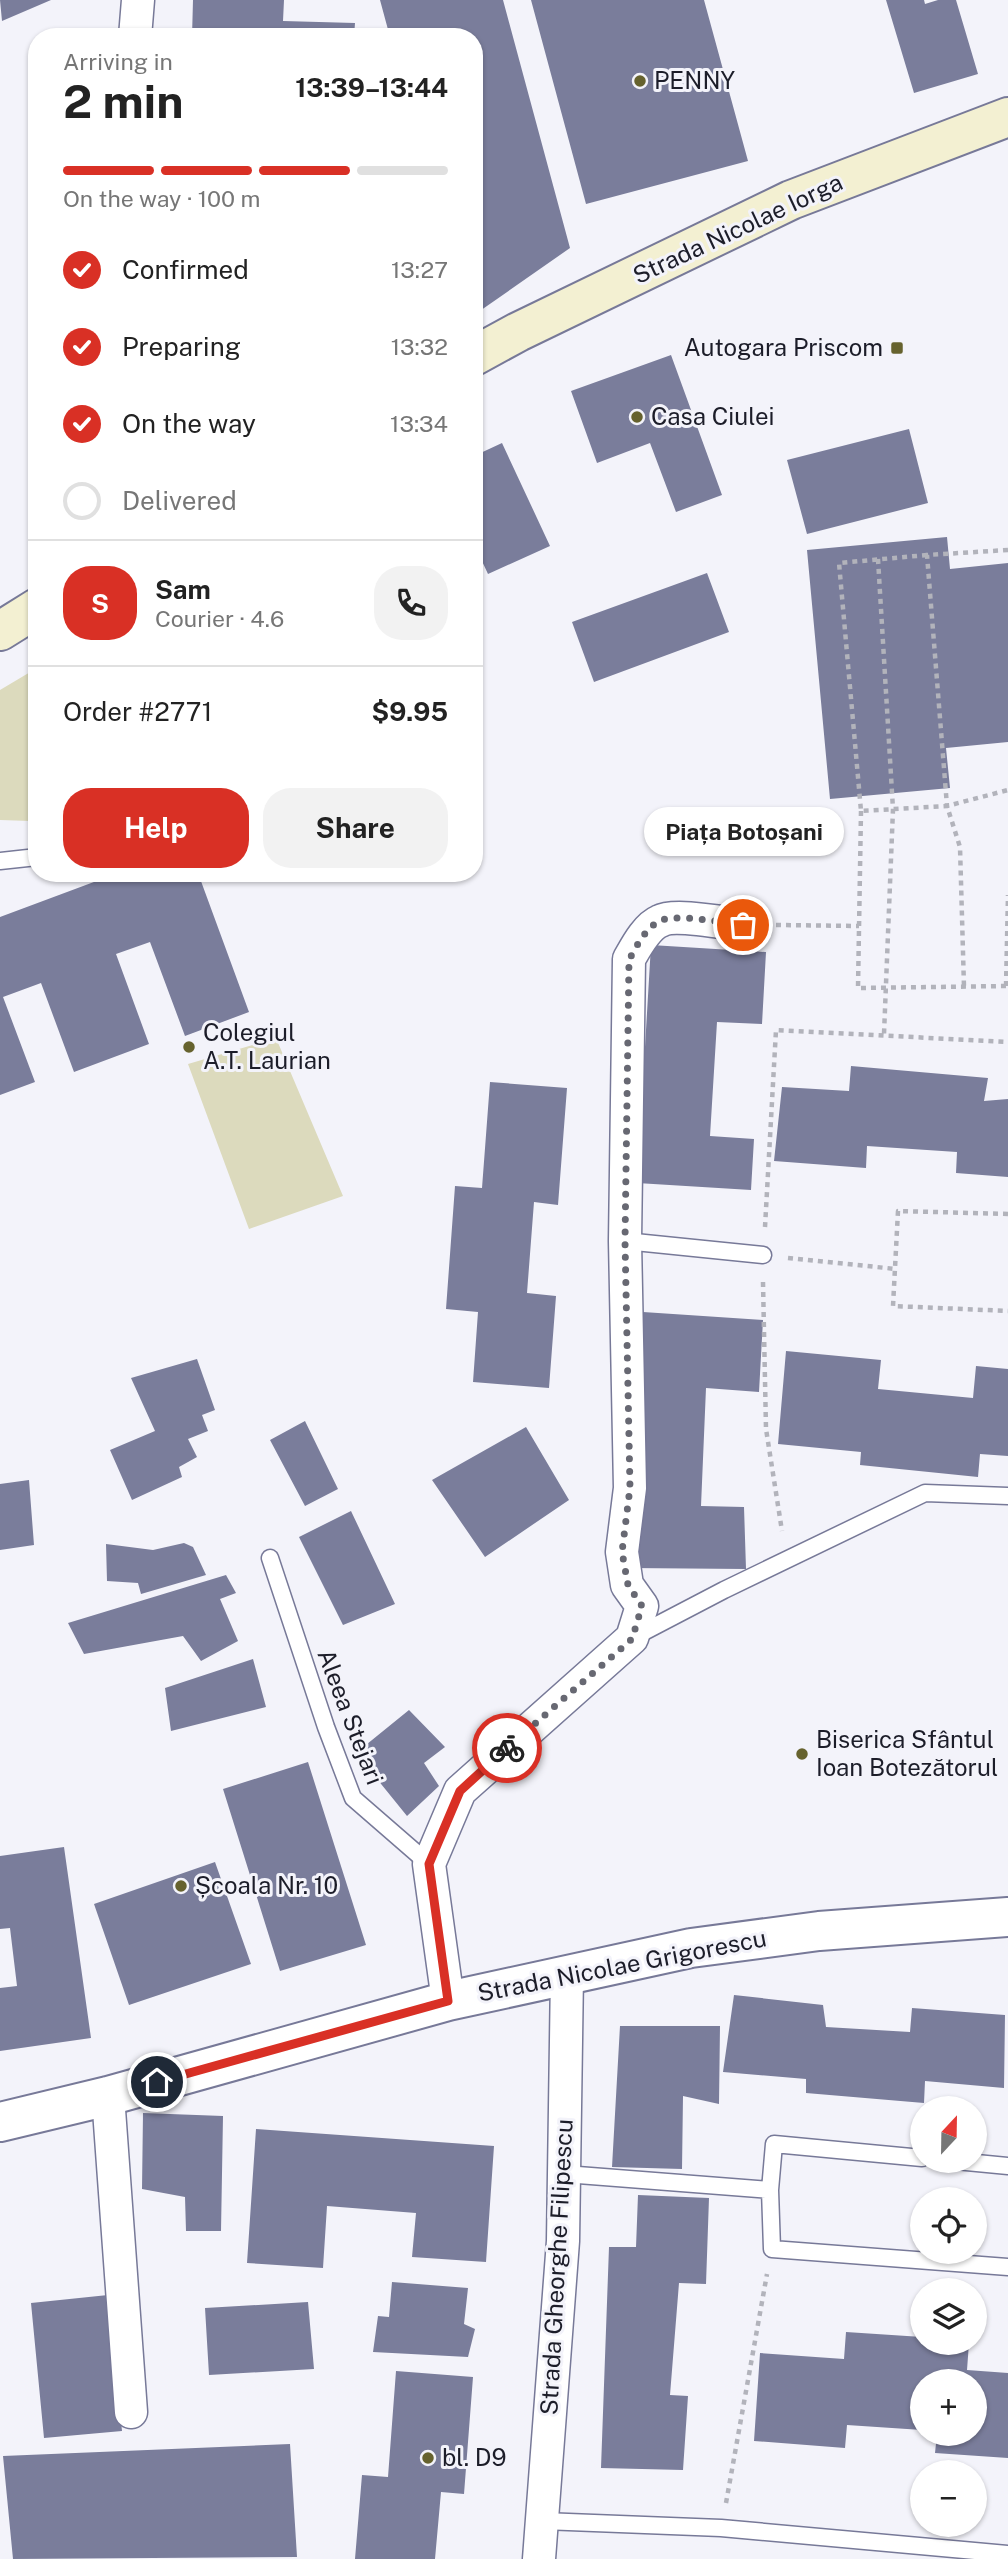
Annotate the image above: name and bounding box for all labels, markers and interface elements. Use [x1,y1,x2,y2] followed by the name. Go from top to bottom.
[63,48,173,75] text: Arriving in
[654,66,736,94] place label: PENNY
[295,72,448,103] text: 13:39–13:44
[632,73,648,89] marker: PENNY
[63,74,183,128] text: 2 min
[628,167,847,289] street label: Strada Nicolae Iorga
[63,185,260,212] text: On the way · 100 m
[63,251,101,289] icon: check
[122,254,249,285] text: Confirmed
[391,256,448,283] text: 13:27
[63,328,101,366] icon: check
[122,331,241,362] text: Preparing
[391,333,448,360] text: 13:32
[684,333,883,361] place label: Autogara Priscom
[889,340,905,356] marker: Autogara Priscom
[651,402,775,430] place label: Casa Ciulei
[63,405,101,443] icon: check
[122,408,256,439] text: On the way
[629,409,645,425] marker: Casa Ciulei
[390,410,448,437] text: 13:34
[122,485,237,516] text: Delivered
[374,566,448,640] button: phone
[155,574,211,605] text: Sam
[91,588,109,619] text: S
[155,605,284,632] text: Courier · 4.6
[63,696,212,727] text: Order #2771
[371,696,448,727] text: $9.95
[63,788,249,868] button: Help
[263,788,448,868] button: Share
[643,806,843,855] callout: Piața Botoșani
[665,818,823,845] text: Piața Botoșani
[713,895,773,955] pin
[724,906,762,944] icon: bag
[203,1018,331,1074] place label: Colegiul A.T. Laurian
[181,1039,197,1055] marker: Colegiul A.T. Laurian
[312,1645,390,1788] street label: Aleea Stejari
[472,1713,542,1783] courier
[816,1725,998,1781] place label: Biserica Sfântul Ioan Botezătorul
[488,1729,526,1767] icon: bike
[794,1746,810,1762] marker: Biserica Sfântul Ioan Botezătorul
[195,1871,338,1899] place label: Școala Nr. 10
[173,1878,189,1894] marker: Școala Nr. 10
[475,1923,769,2007] street label: Strada Nicolae Grigorescu
[127,2052,187,2112] pin
[138,2063,176,2101] icon: home
[910,2096,987,2174] north arrow
[910,2096,987,2537] map controls
[534,2118,578,2416] street label: Strada Gheorghe Filipescu
[910,2187,987,2264] button: locate
[910,2278,987,2355] button: layers
[910,2369,987,2446] button: +
[442,2443,506,2471] place label: bl. D9
[420,2450,436,2466] marker: bl. D9
[910,2460,987,2537] button: −

